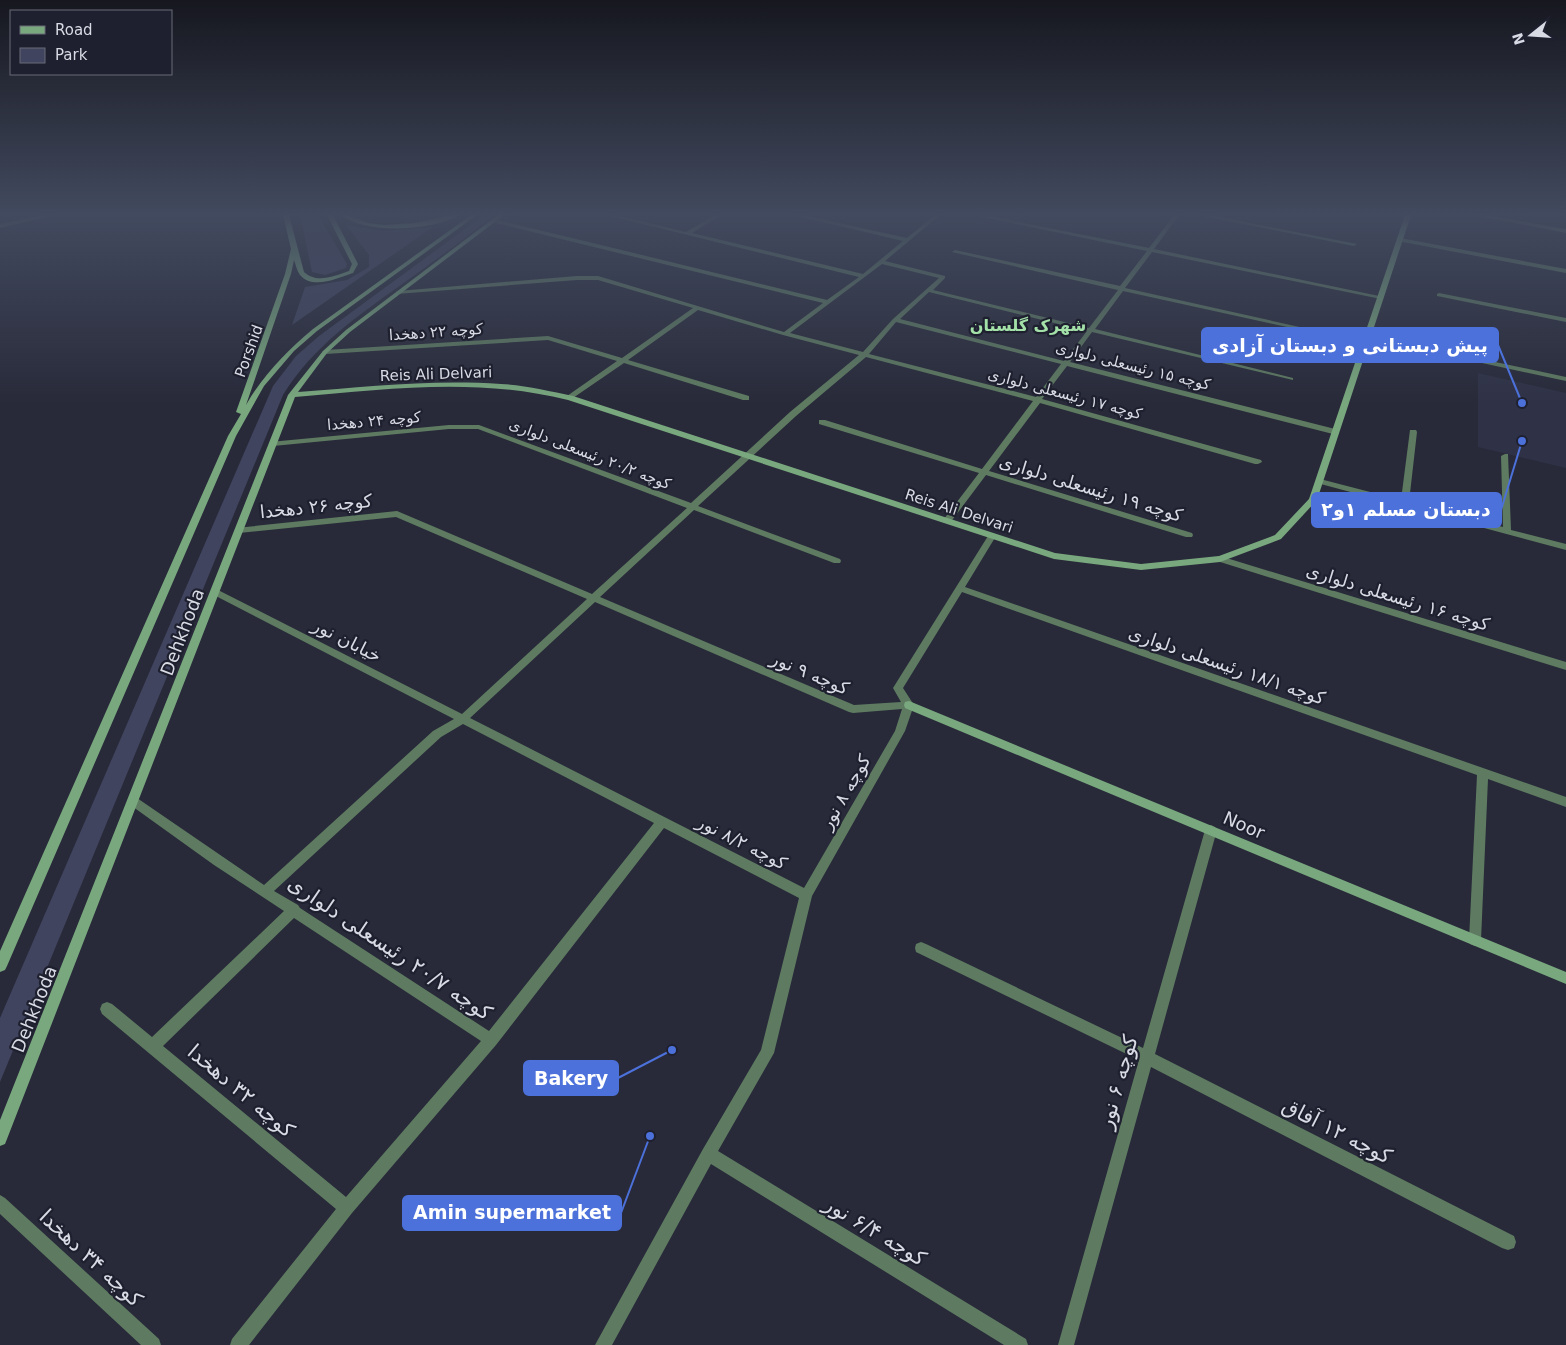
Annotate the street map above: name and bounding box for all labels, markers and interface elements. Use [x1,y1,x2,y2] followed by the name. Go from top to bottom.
[10,10,172,75] legend
[1506,10,1556,60] north arrow
[55,21,93,39] text: Road
[1509,31,1528,47] text: N
[55,46,88,64] text: Park
[970,316,1086,335] district label: شهرک گلستان
[388,320,484,344] street label: کوچه ۲۲ دهخدا
[231,322,267,380] street label: Porshid
[1202,328,1498,362] callout: پیش دبستانی و دبستان آزادی
[1212,333,1488,357] text: پیش دبستانی و دبستان آزادی
[1054,338,1213,394] street label: کوچه ۱۵ رئیسعلی دلواری
[379,363,493,385] street label: Reis Ali Delvari
[986,365,1145,423] street label: کوچه ۱۷ رئیسعلی دلواری
[326,408,423,434] street label: کوچه ۲۴ دهخدا
[507,415,674,494] street label: کوچه ۲۰/۲ رئیسعلی دلواری
[997,450,1186,527] street label: کوچه ۱۹ رئیسعلی دلواری
[903,485,1015,537] street label: Reis Ali Delvari
[259,490,374,523] street label: کوچه ۲۶ دهخدا
[1312,493,1501,527] callout: دبستان مسلم ۱و۲
[1321,498,1491,521] text: دبستان مسلم ۱و۲
[1304,559,1493,636] street label: کوچه ۱۶ رئیسعلی دلواری
[156,585,208,679] street label: Dehkhoda
[308,613,385,667] street label: خیابان نور
[1126,621,1328,710] street label: کوچه ۱۸/۱ رئیسعلی دلواری
[766,647,853,700] street label: کوچه ۹ نور
[815,751,876,834] street label: کوچه ۸ نور
[1220,807,1268,843] street label: Noor
[692,810,791,875] street label: کوچه ۸/۲ نور
[284,871,496,1025] street label: کوچه ۲۰/۷ رئیسعلی دلواری
[7,963,61,1055] street label: Dehkhoda
[1093,1032,1143,1133] street label: کوچه ۶ نور
[183,1039,299,1143] street label: کوچه ۳۲ دهخدا
[524,1061,618,1095] callout: Bakery
[534,1067,609,1089] text: Bakery
[1278,1092,1396,1169] street label: کوچه ۱۲ آفاق
[819,1191,930,1271] street label: کوچه ۶/۴ نور
[403,1196,621,1230] callout: Amin supermarket
[413,1201,611,1223] text: Amin supermarket
[35,1204,147,1312] street label: کوچه ۳۴ دهخدا

